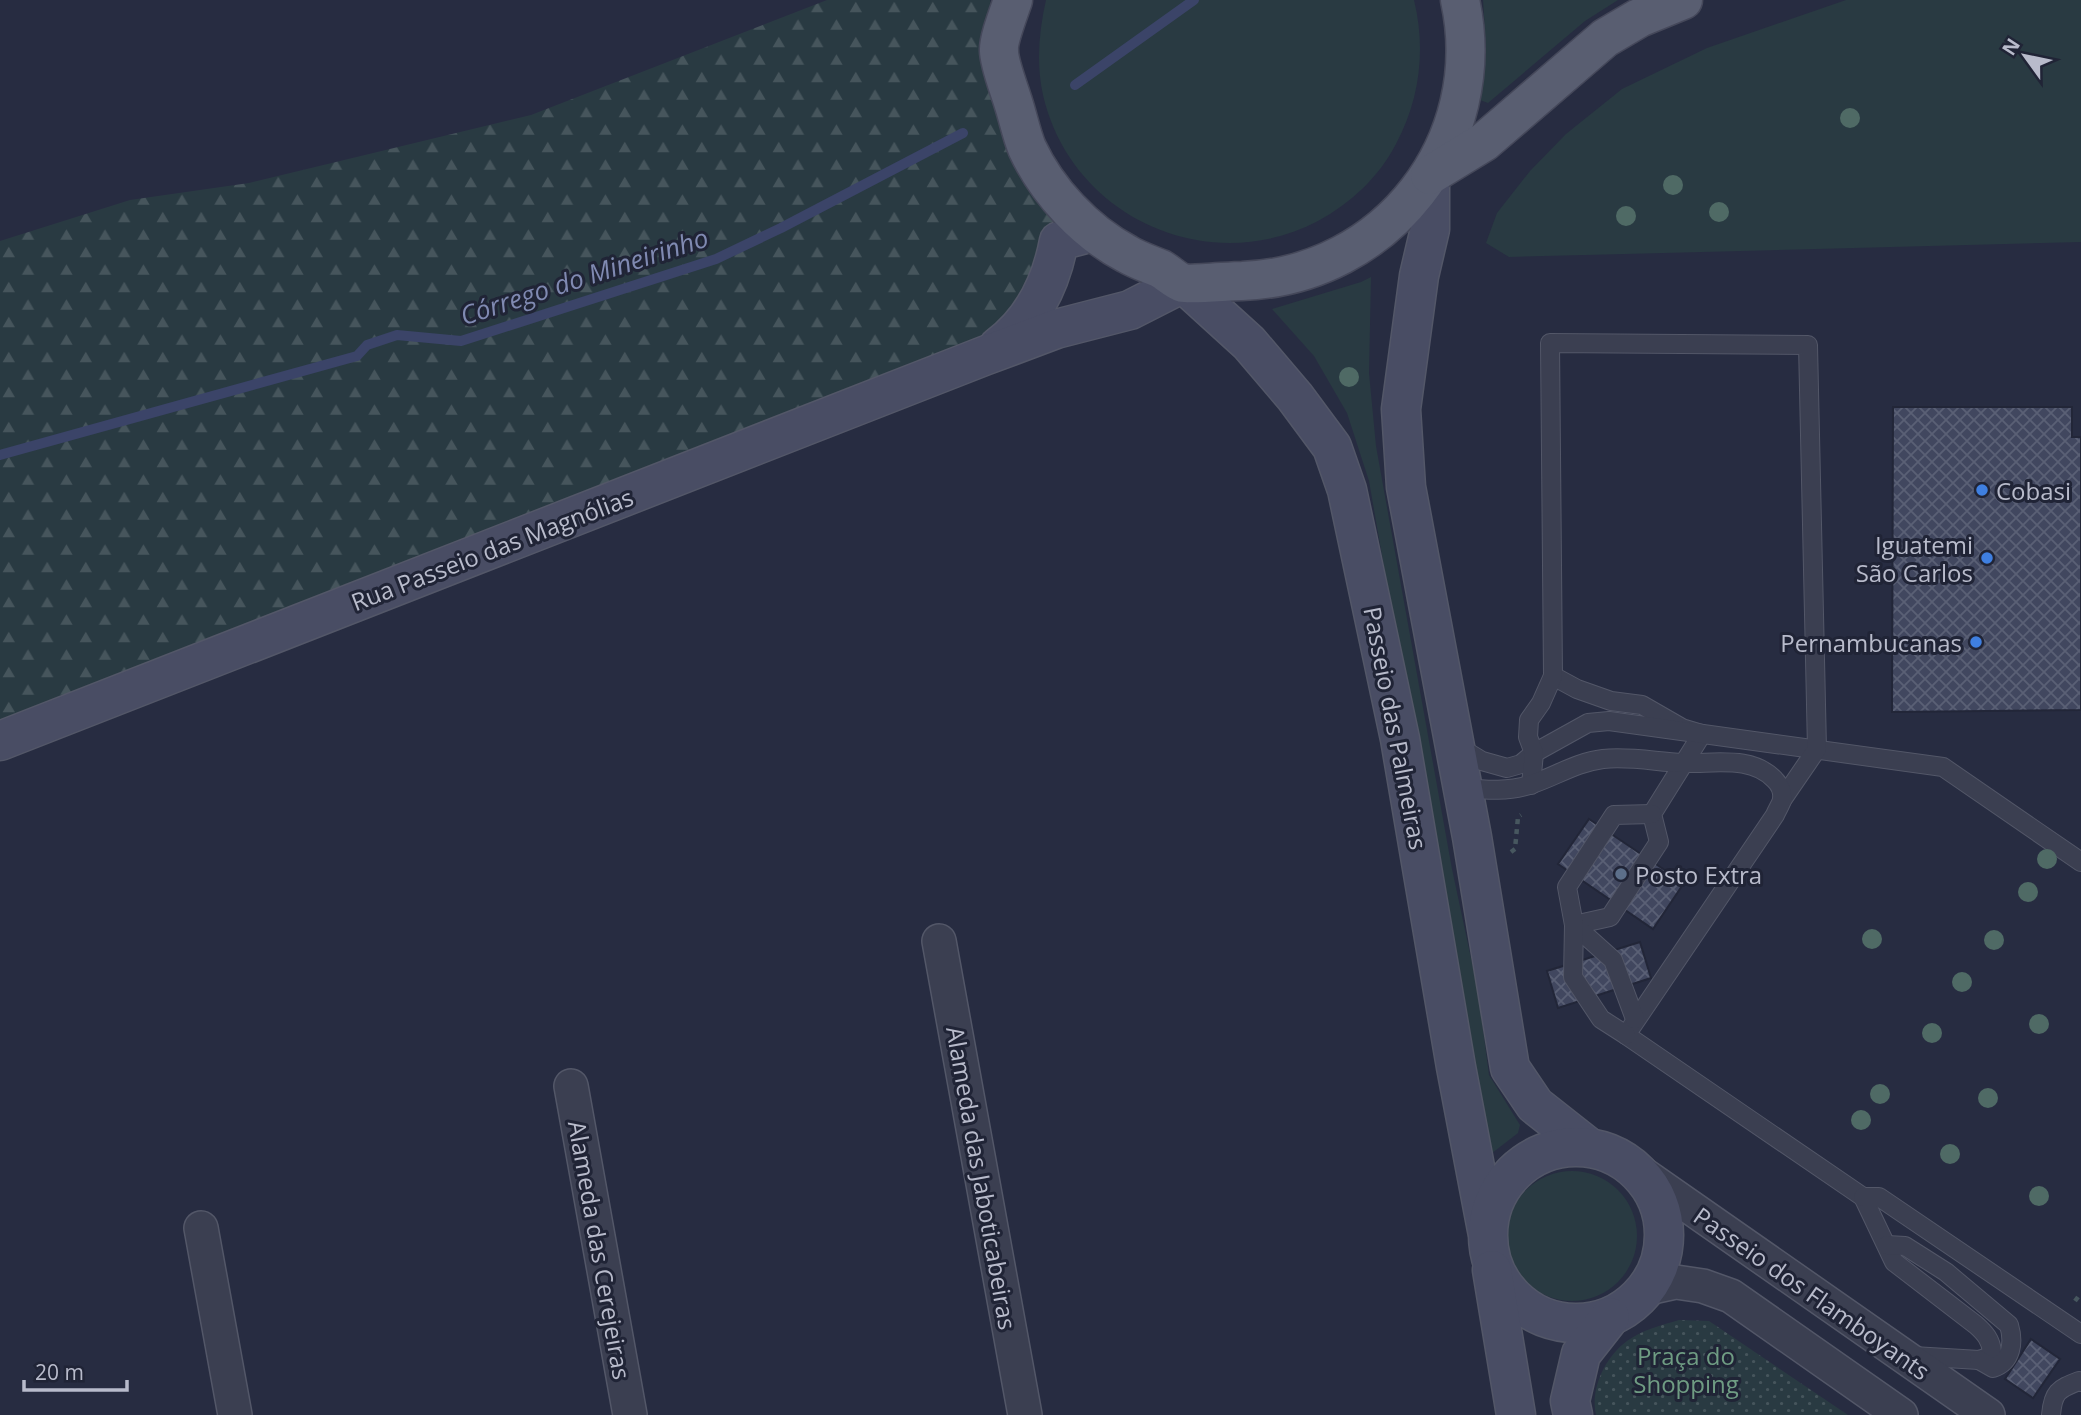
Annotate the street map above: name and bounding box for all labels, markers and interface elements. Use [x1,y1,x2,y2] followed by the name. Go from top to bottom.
[1990,21,2060,91] north arrow
[1996,33,2026,60] text: N
[455,219,713,333] water label: Córrego do Mineirinho
[1996,474,2071,507] place label: Cobasi
[346,480,638,618] street label: Rua Passeio das Magnólias
[1974,482,1990,498] marker: Cobasi
[1856,528,1973,589] place label: Iguatemi São Carlos
[1979,550,1995,566] marker: Iguatemi São Carlos
[1356,604,1436,852] street label: Passeio das Palmeiras
[1780,626,1962,659] place label: Pernambucanas
[1968,634,1984,650] marker: Pernambucanas
[1635,858,1762,891] place label: Posto Extra
[1613,866,1629,882] marker: Posto Extra
[939,1024,1025,1332] street label: Alameda das Jaboticabeiras
[561,1118,639,1382] street label: Alameda das Cerejeiras
[1688,1199,1936,1387] street label: Passeio dos Flamboyants
[1633,1339,1739,1400] park label: Praça do Shopping
[24,1348,128,1392] scale bar
[35,1358,84,1386] text: 20 m

